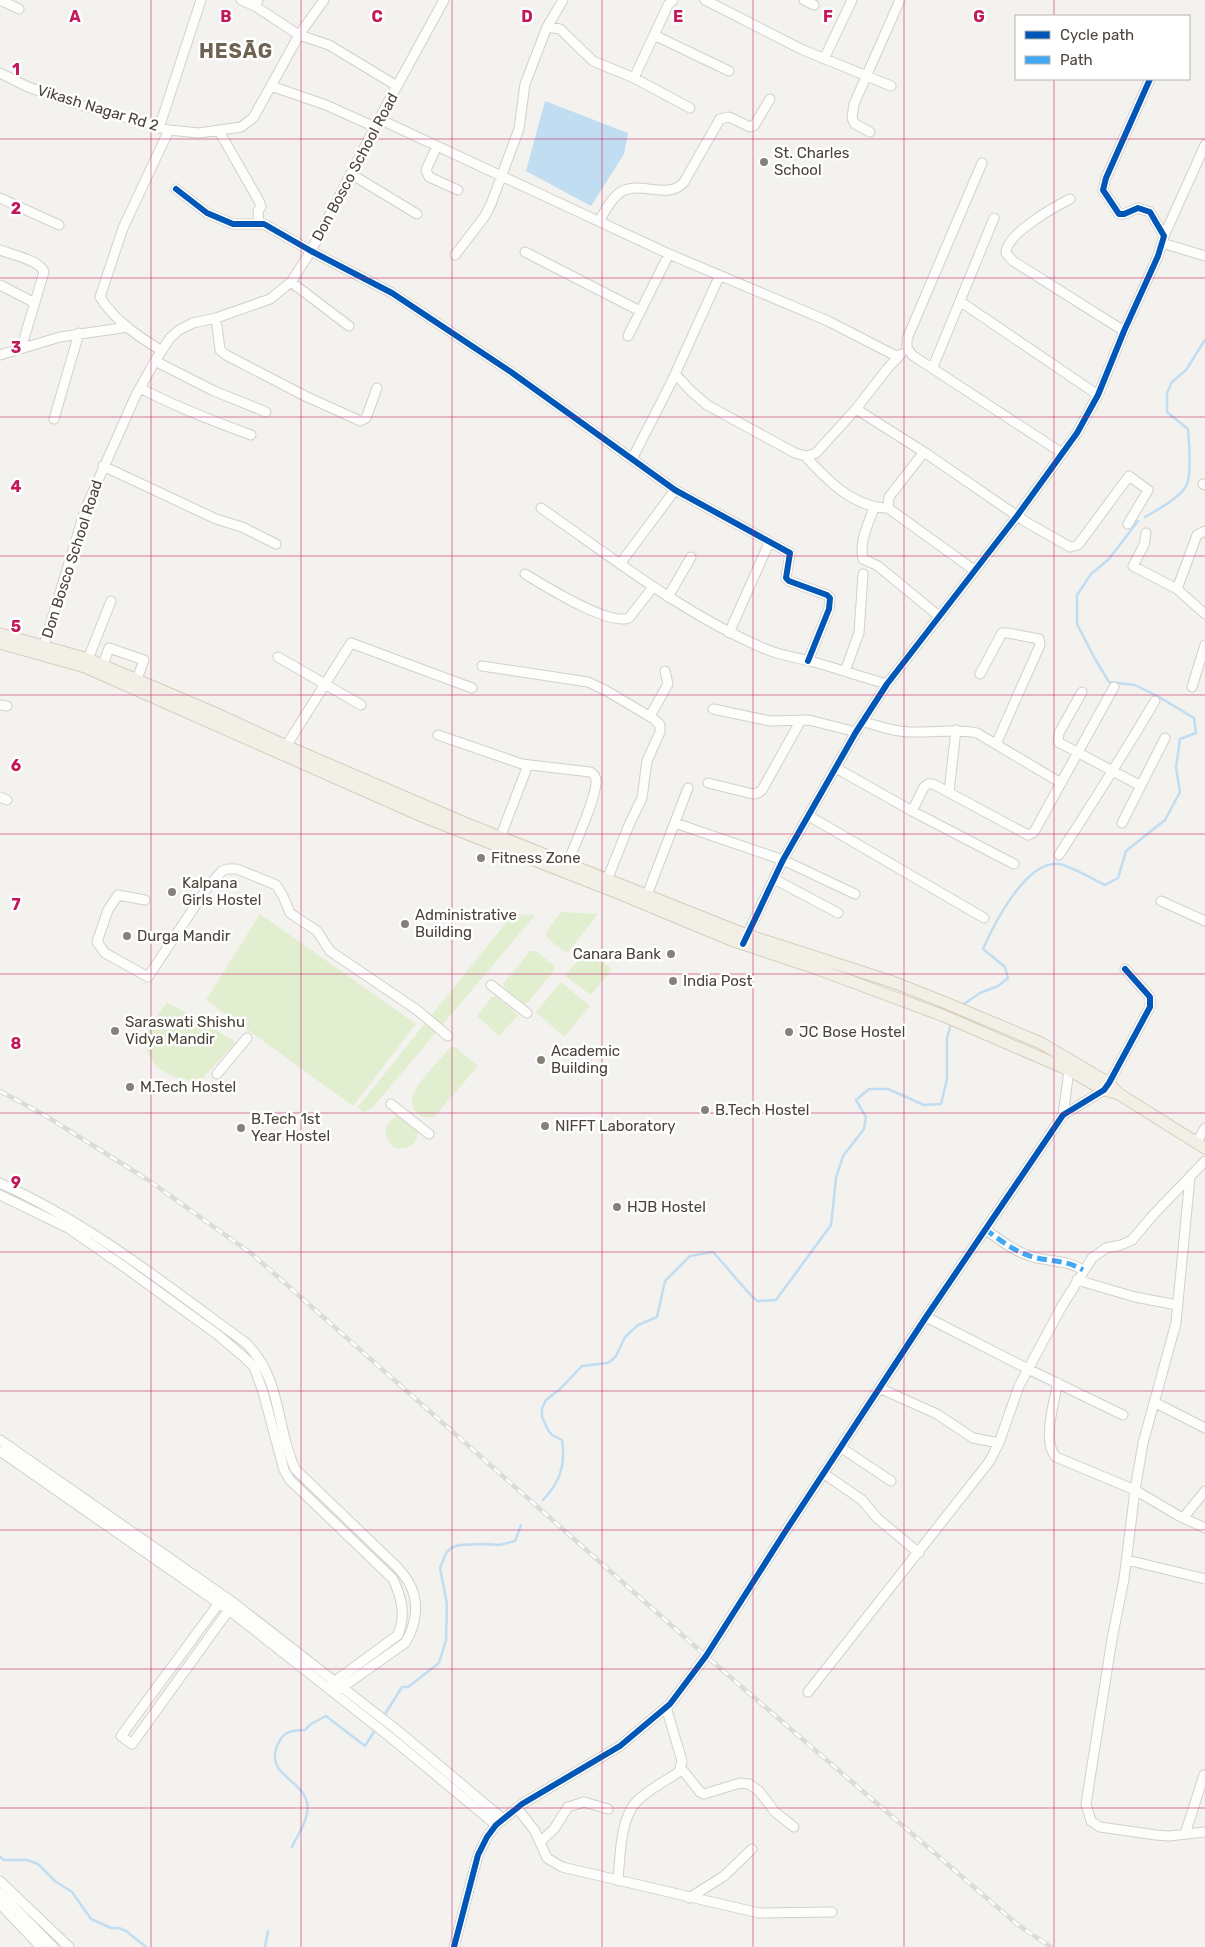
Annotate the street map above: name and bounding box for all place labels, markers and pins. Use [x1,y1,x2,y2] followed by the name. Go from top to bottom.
[774,144,850,179] place label: St. Charles School
[758,156,770,168] marker: St. Charles School
[491,849,581,867] place label: Fitness Zone
[475,852,487,864] marker: Fitness Zone
[182,874,261,909] place label: Kalpana Girls Hostel
[166,886,178,898] marker: Kalpana Girls Hostel
[415,906,517,941] place label: Administrative Building
[399,918,411,930] marker: Administrative Building
[137,927,231,945] place label: Durga Mandir
[121,930,133,942] marker: Durga Mandir
[573,945,661,963] place label: Canara Bank
[665,948,677,960] marker: Canara Bank
[683,972,752,990] place label: India Post
[667,975,679,987] marker: India Post
[125,1013,245,1048] place label: Saraswati Shishu Vidya Mandir
[799,1023,905,1041] place label: JC Bose Hostel
[109,1025,121,1037] marker: Saraswati Shishu Vidya Mandir
[783,1026,795,1038] marker: JC Bose Hostel
[551,1042,620,1077] place label: Academic Building
[535,1054,547,1066] marker: Academic Building
[140,1078,236,1096] place label: M.Tech Hostel
[124,1081,136,1093] marker: M.Tech Hostel
[715,1101,809,1119] place label: B.Tech Hostel
[699,1104,711,1116] marker: B.Tech Hostel
[251,1110,330,1145] place label: B.Tech 1st Year Hostel
[555,1117,676,1135] place label: NIFFT Laboratory
[539,1120,551,1132] marker: NIFFT Laboratory
[235,1122,247,1134] marker: B.Tech 1st Year Hostel
[627,1198,706,1216] place label: HJB Hostel
[611,1201,623,1213] marker: HJB Hostel

